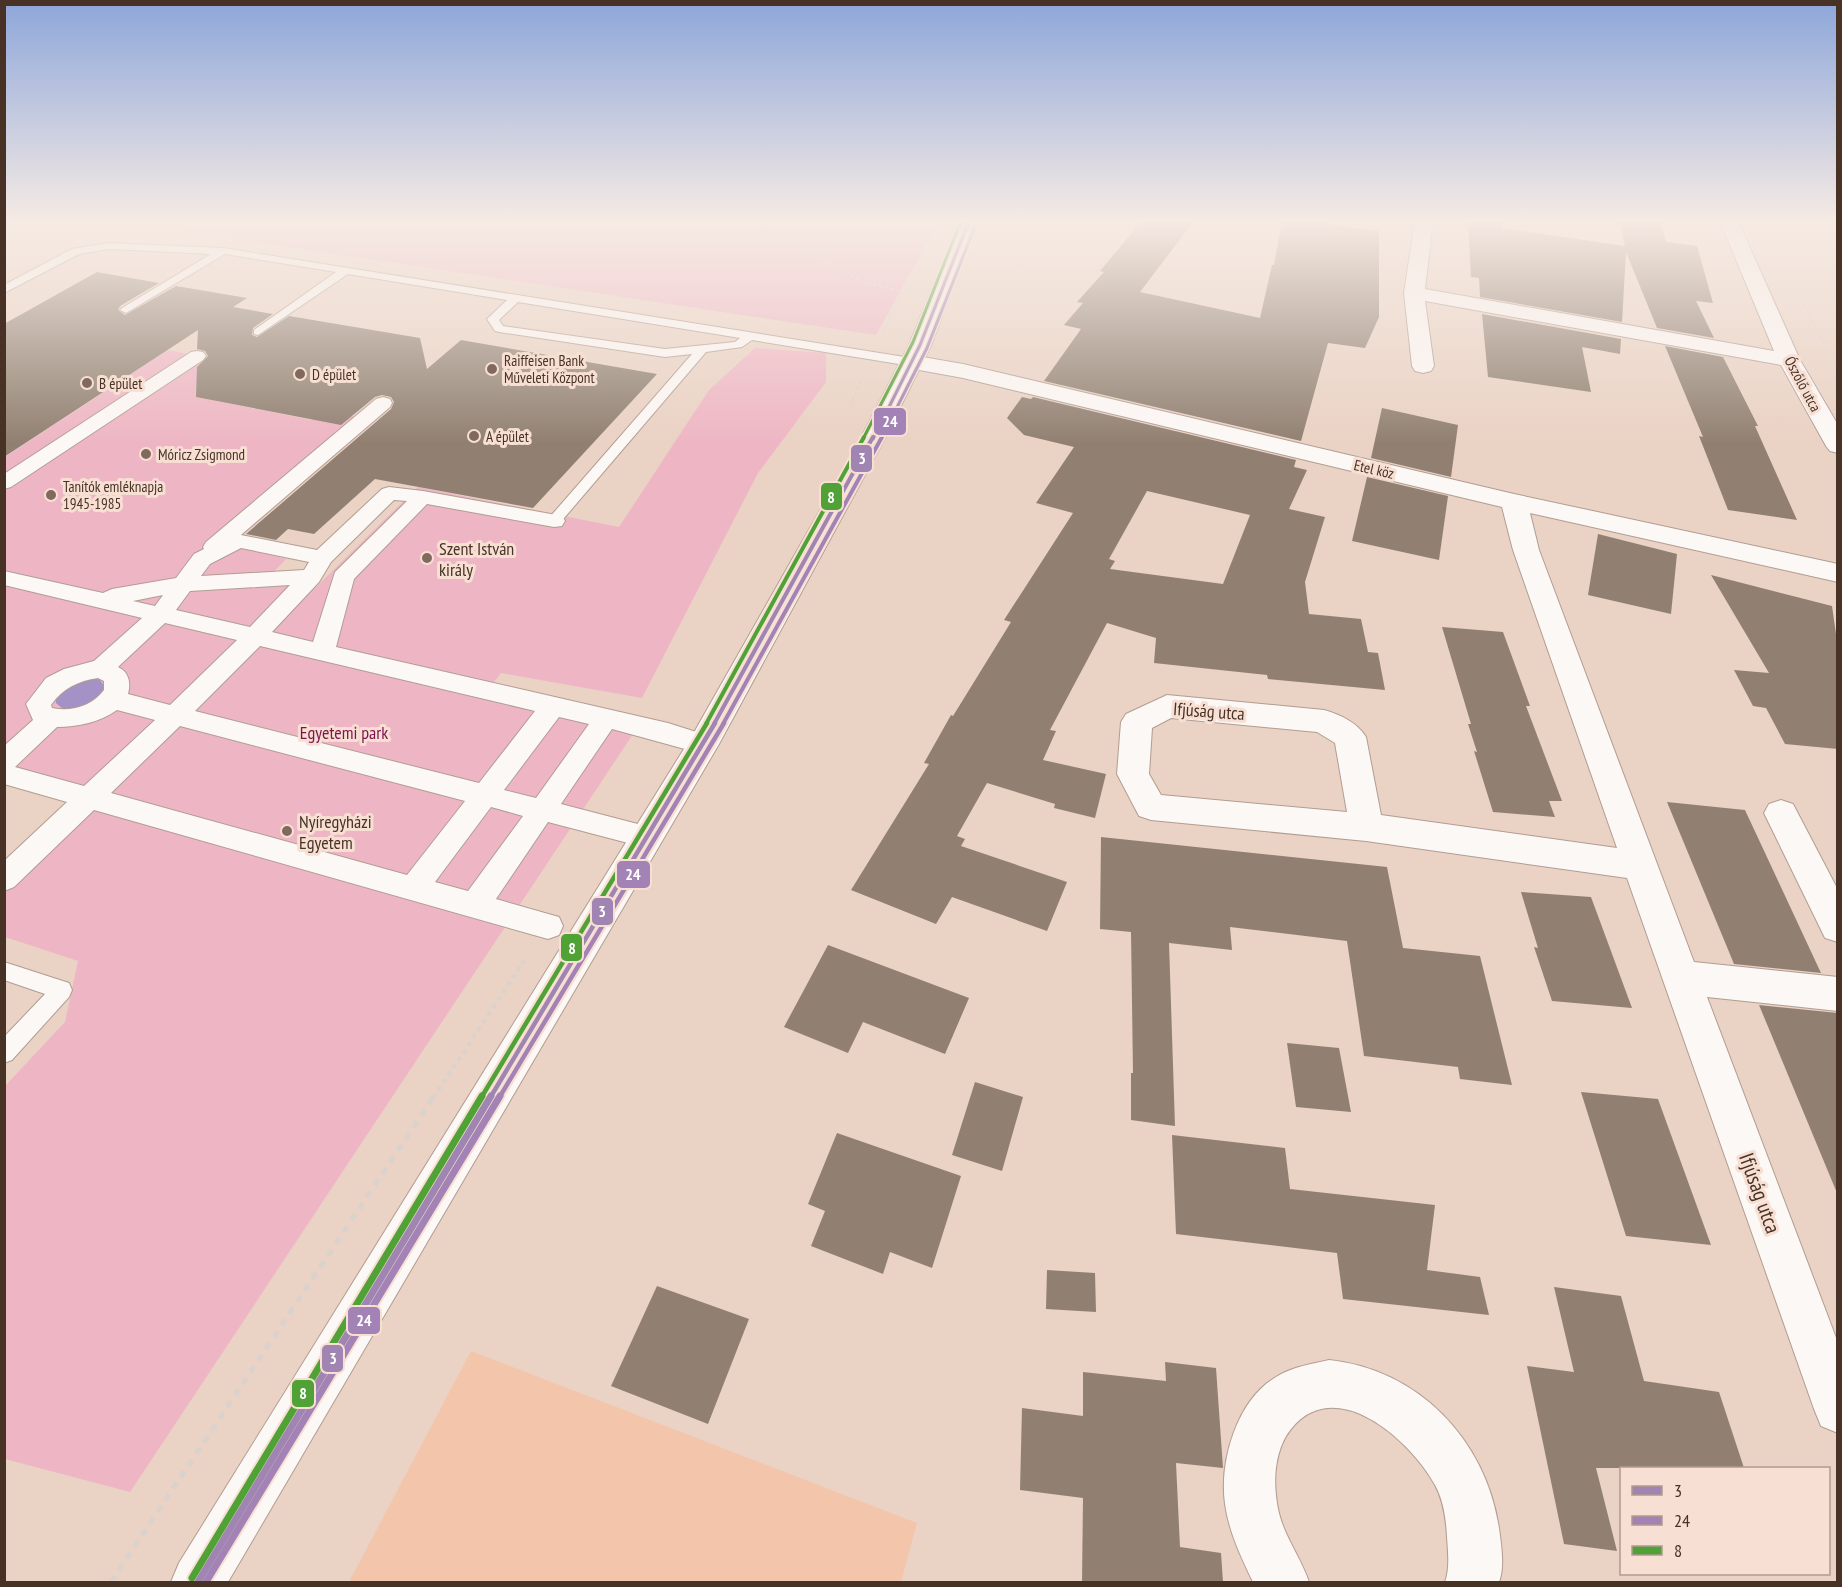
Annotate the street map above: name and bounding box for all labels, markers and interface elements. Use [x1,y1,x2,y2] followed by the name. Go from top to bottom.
[504,351,595,387] place label: Raiffeisen Bank Műveleti Központ
[1781,353,1825,415] street label: Ószőlő utca
[485,362,499,376] marker: Raiffeisen Bank Műveleti Központ
[312,365,356,384] place label: D épület
[293,367,307,381] marker: D épület
[99,374,142,393] place label: B épület
[80,376,94,390] marker: B épület
[873,407,907,436] line badge: 24
[882,411,898,431] text: 24
[486,427,529,446] place label: A épület
[467,429,481,443] marker: A épület
[850,444,873,473] line badge: 3
[158,445,245,464] place label: Móricz Zsigmond
[139,447,153,461] marker: Móricz Zsigmond
[858,448,866,468] text: 3
[1352,455,1396,483] street label: Etel köz
[63,477,163,513] place label: Tanítók emléknapja 1945-1985
[820,482,843,511] line badge: 8
[827,487,835,507] text: 8
[44,488,58,502] marker: Tanítók emléknapja 1945-1985
[439,537,514,581] place label: Szent István király
[420,551,434,565] marker: Szent István király
[1172,697,1246,725] street label: Ifjúság utca
[300,721,388,744] park label: Egyetemi park
[299,810,372,854] place label: Nyíregyházi Egyetem
[280,824,294,838] marker: Nyíregyházi Egyetem
[616,860,651,889] line badge: 24
[625,864,641,884] text: 24
[591,897,614,926] line badge: 3
[598,901,606,921] text: 3
[560,933,583,962] line badge: 8
[568,938,576,958] text: 8
[1733,1149,1787,1237] street label: Ifjúság utca
[347,1306,381,1335] line badge: 24
[356,1310,372,1330] text: 24
[321,1344,344,1373] line badge: 3
[329,1348,337,1368] text: 3
[291,1379,315,1408] line badge: 8
[299,1383,307,1403] text: 8
[1620,1467,1830,1575] legend
[1674,1479,1682,1502] text: 3
[1674,1509,1690,1532] text: 24
[1674,1539,1682,1562] text: 8

